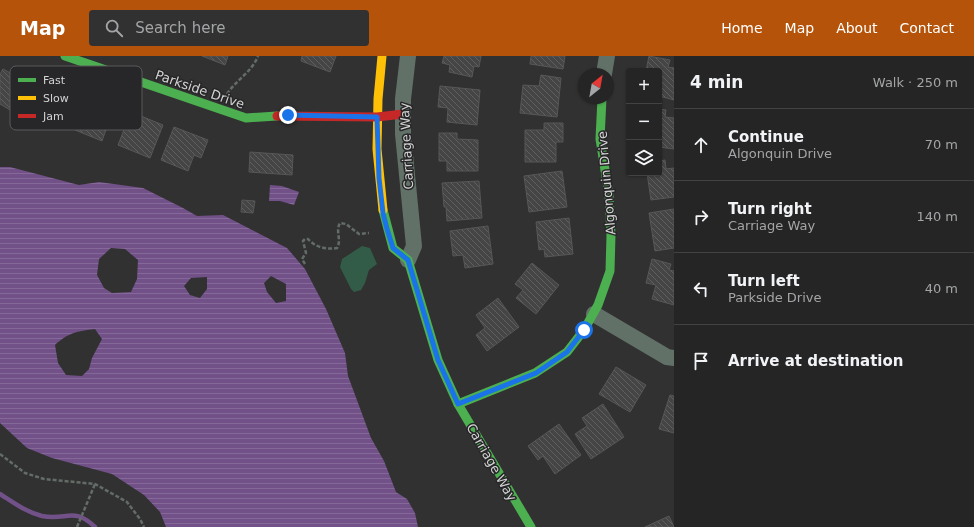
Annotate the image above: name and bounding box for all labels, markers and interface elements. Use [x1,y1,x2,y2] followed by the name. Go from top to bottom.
[89,10,369,46] search box
[20,17,65,39] text: Map
[103,17,125,39] icon: search
[135,19,225,37] text: Search here
[721,20,763,36] text: Home
[785,20,814,36] text: Map
[836,20,878,36] text: About
[900,20,954,36] text: Contact
[10,66,142,130] legend
[153,67,246,112] street label: Parkside Drive
[578,68,614,104] north arrow
[626,68,662,176] map controls
[626,68,662,104] button: +
[690,72,743,92] text: 4 min
[43,74,66,87] text: Fast
[873,75,958,90] text: Walk · 250 m
[43,92,69,105] text: Slow
[397,102,416,190] street label: Carriage Way
[626,104,662,140] button: −
[279,106,297,124] route end
[42,110,64,123] text: Jam
[728,128,804,146] text: Continue
[594,130,619,235] street label: Algonquin Drive
[690,134,712,156] icon: ahead
[925,137,958,152] text: 70 m
[626,140,662,176] button: layers
[728,146,832,161] text: Algonquin Drive
[728,200,812,218] text: Turn right
[690,206,712,228] icon: right
[916,209,958,224] text: 140 m
[728,218,815,233] text: Carriage Way
[728,272,800,290] text: Turn left
[690,278,712,300] icon: left
[925,281,958,296] text: 40 m
[728,290,822,305] text: Parkside Drive
[575,321,593,339] route start
[690,350,712,372] icon: arrive
[728,352,903,370] text: Arrive at destination
[463,421,520,504] street label: Carriage Way

